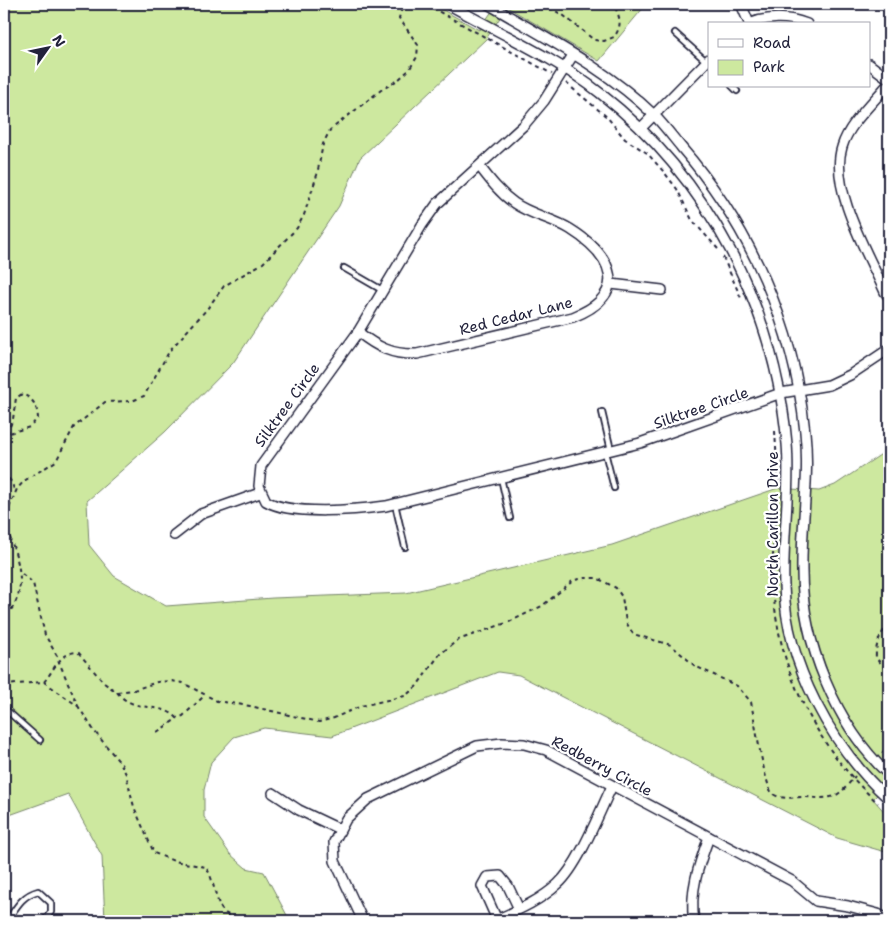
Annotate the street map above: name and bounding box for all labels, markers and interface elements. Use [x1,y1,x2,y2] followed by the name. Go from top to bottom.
[22,22,72,72] north arrow
[708,22,870,88] legend
[48,31,69,50] text: N
[753,33,791,53] text: Road
[753,57,785,77] text: Park
[457,292,575,340] street label: Red Cedar Lane
[250,359,324,451] street label: Silktree Circle
[651,382,751,434] street label: Silktree Circle
[763,451,783,597] street label: North Carillon Drive
[548,731,656,801] street label: Redberry Circle

